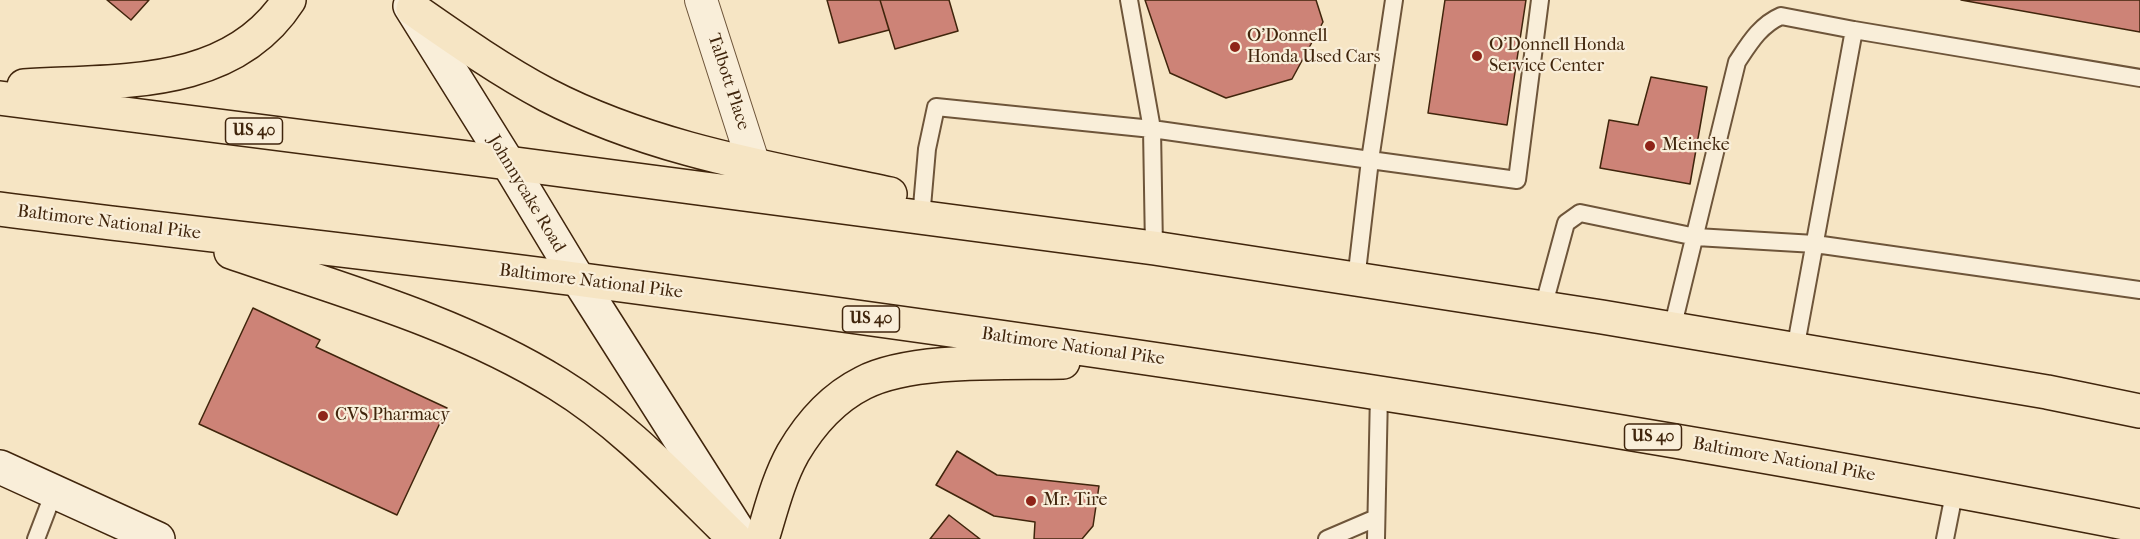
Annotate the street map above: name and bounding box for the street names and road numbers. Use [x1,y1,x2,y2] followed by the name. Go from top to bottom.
[702,31,754,133] street label: Talbott Place
[226,118,282,144] road number: US 40
[482,131,570,257] street label: Johnnycake Road
[16,201,202,245] street label: Baltimore National Pike
[498,260,684,304] street label: Baltimore National Pike
[842,306,900,332] road number: US 40
[980,323,1166,371] street label: Baltimore National Pike
[1624,424,1682,450] road number: US 40
[1691,433,1877,487] street label: Baltimore National Pike

